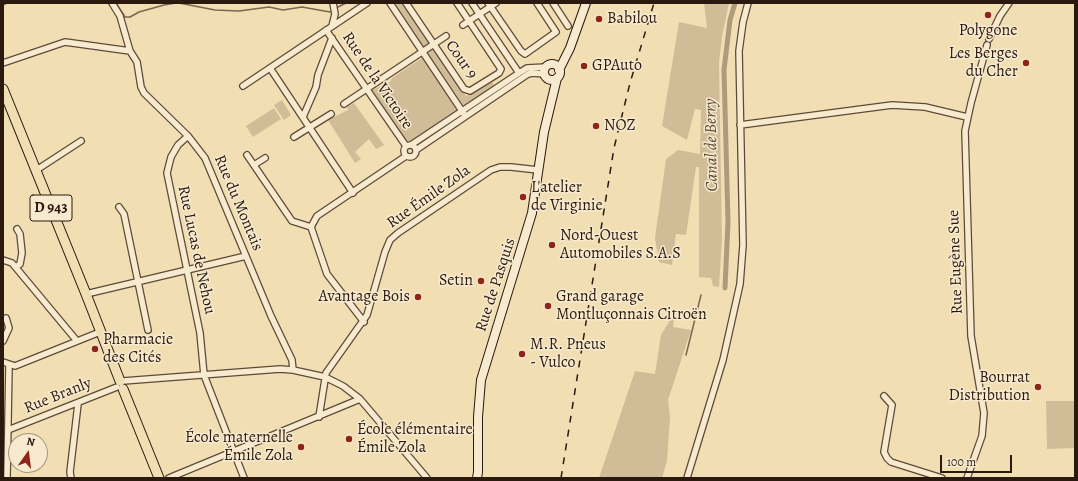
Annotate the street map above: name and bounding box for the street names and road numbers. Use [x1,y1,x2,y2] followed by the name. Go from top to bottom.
[337,29,417,133] street label: Rue de la Victoire
[441,37,481,83] street label: Cour 9
[209,152,267,254] street label: Rue du Montais
[384,161,474,233] street label: Rue Émile Zola
[173,184,219,316] street label: Rue Lucas de Nehou
[30,195,72,221] road number: D 943
[945,209,967,315] street label: Rue Eugène Sue
[472,236,520,334] street label: Rue de Pasquis
[22,374,94,418] street label: Rue Branly

